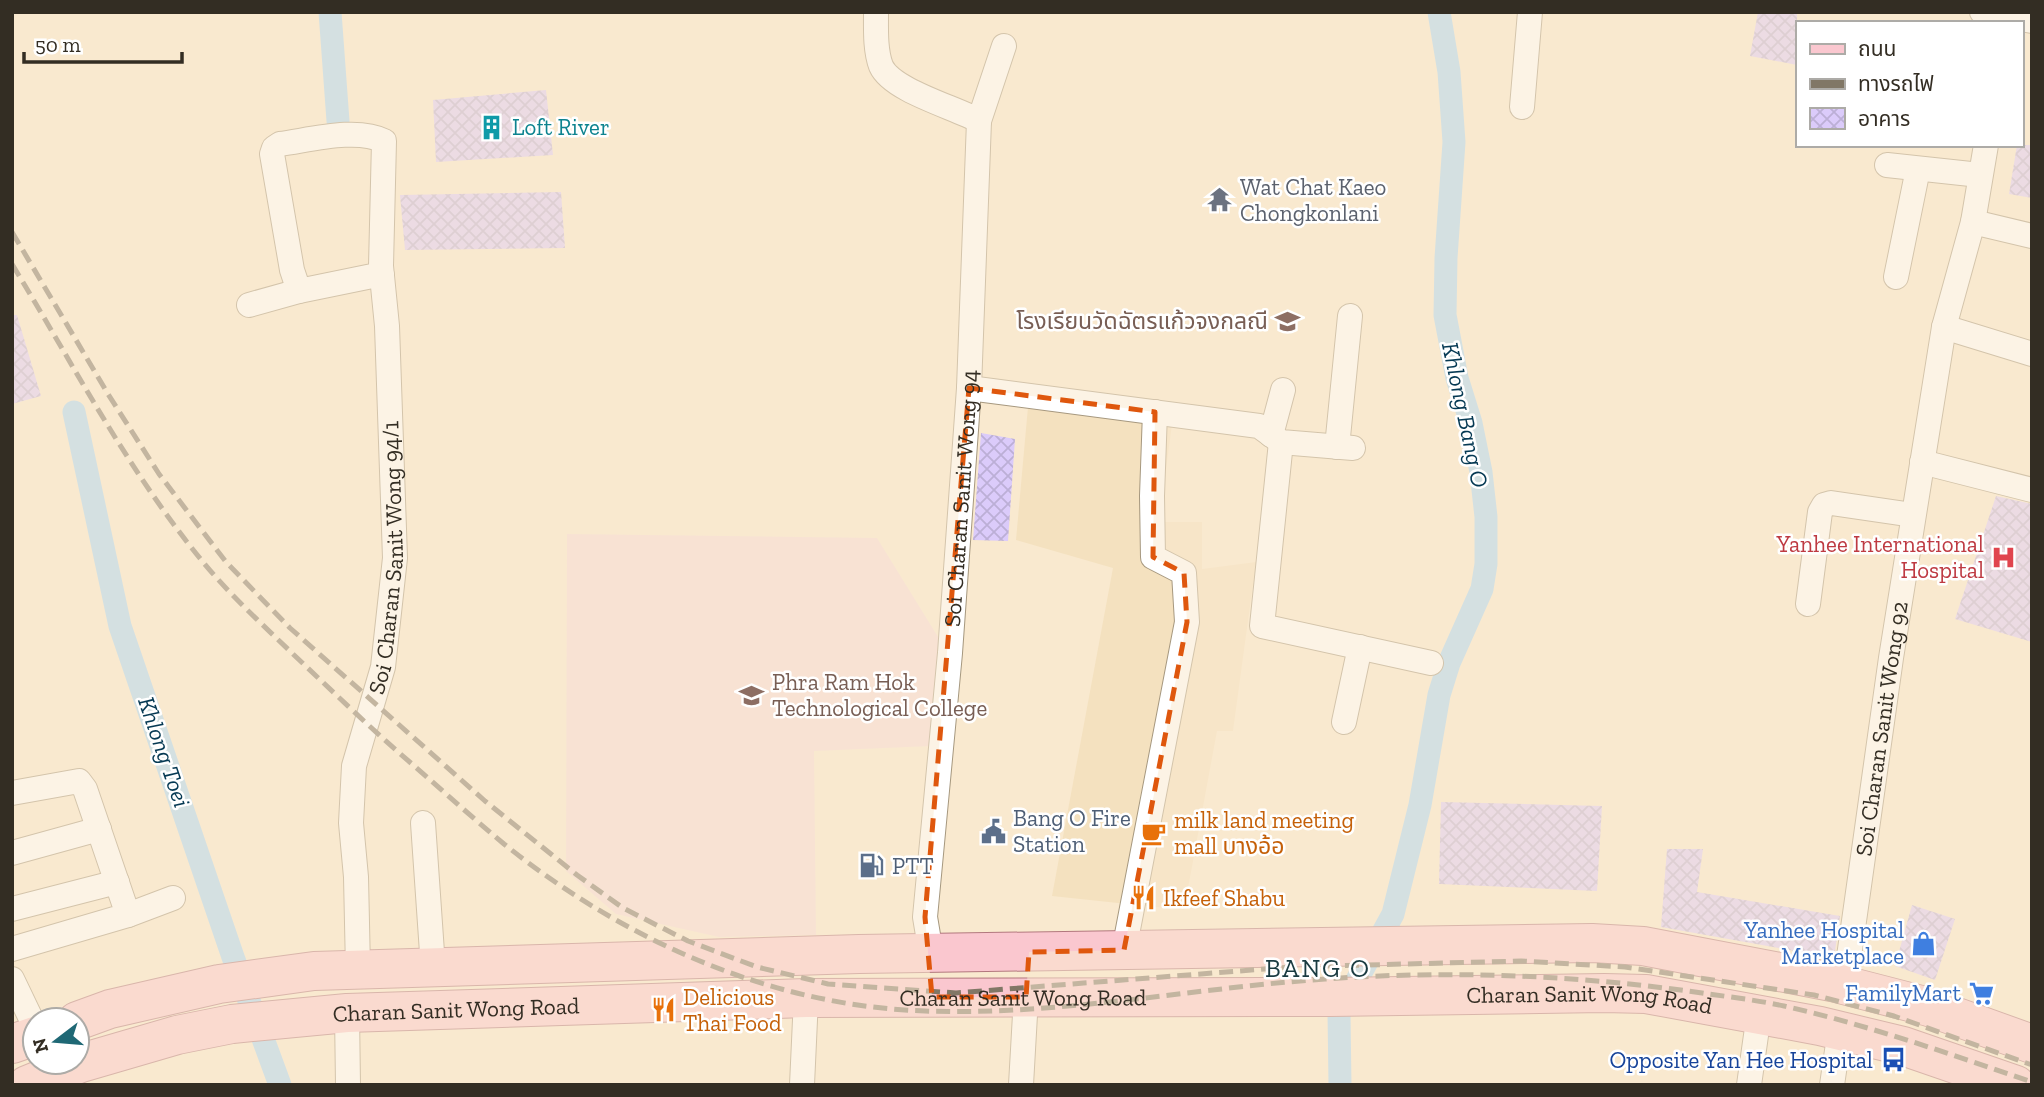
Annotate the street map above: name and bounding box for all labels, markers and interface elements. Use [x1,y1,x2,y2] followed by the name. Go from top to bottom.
[24,21,182,65] scale bar
[1796,21,2023,147] legend
[35,32,81,57] text: 50 m
[1858,36,1896,61] text: ถนน
[1858,71,1934,96] text: ทางรถไฟ
[1858,106,1910,131] text: อาคาร
[478,113,506,141] building icon: Loft River
[512,113,610,141] place label: Loft River
[1240,173,1386,227] place label: Wat Chat Kaeo Chongkonlani
[1206,186,1234,214] temple icon: Wat Chat Kaeo Chongkonlani
[1016,307,1268,335] place label: โรงเรียนวัดฉัตรแก้วจงกลณี
[1274,307,1302,335] school or university icon: โรงเรียนวัดฉัตรแก้วจงกลณี
[1436,340,1495,490] water label: Khlong Bang O
[938,369,984,628] street label: Soi Charan Sanit Wong 94
[362,420,409,698] street label: Soi Charan Sanit Wong 94/1
[1775,530,1984,584] place label: Yanhee International Hospital
[1990,543,2018,571] hospital icon: Yanhee International Hospital
[1849,599,1914,858] street label: Soi Charan Sanit Wong 92
[772,668,987,722] place label: Phra Ram Hok Technological College
[738,681,766,709] school or university icon: Phra Ram Hok Technological College
[132,693,197,811] water label: Khlong Toei
[1013,804,1131,858] place label: Bang O Fire Station
[1174,806,1354,860] place label: milk land meeting mall บางอ้อ
[979,817,1007,845] public building icon: Bang O Fire Station
[1140,819,1168,847] cafe icon: milk land meeting mall บางอ้อ
[858,852,886,880] fuel station icon: PTT
[892,852,934,880] place label: PTT
[1129,884,1157,912] restaurant icon: Ikfeef Shabu
[1163,884,1285,912] place label: Ikfeef Shabu
[1743,916,1904,970] place label: Yanhee Hospital Marketplace
[1910,929,1938,957] shop icon: Yanhee Hospital Marketplace
[1265,952,1371,984] district label: BANG O
[1466,979,1715,1020] street label: Charan Sanit Wong Road
[1845,979,1961,1007] place label: FamilyMart
[1967,979,1995,1007] supermarket icon: FamilyMart
[683,983,782,1037] place label: Delicious Thai Food
[899,983,1147,1012] street label: Charan Sanit Wong Road
[331,991,580,1028] street label: Charan Sanit Wong Road
[649,996,677,1024] restaurant icon: Delicious Thai Food
[21,1006,91,1076] north arrow
[27,1035,53,1056] text: N
[1610,1046,1873,1074] place label: Opposite Yan Hee Hospital
[1879,1046,1907,1074] bus stop icon: Opposite Yan Hee Hospital

